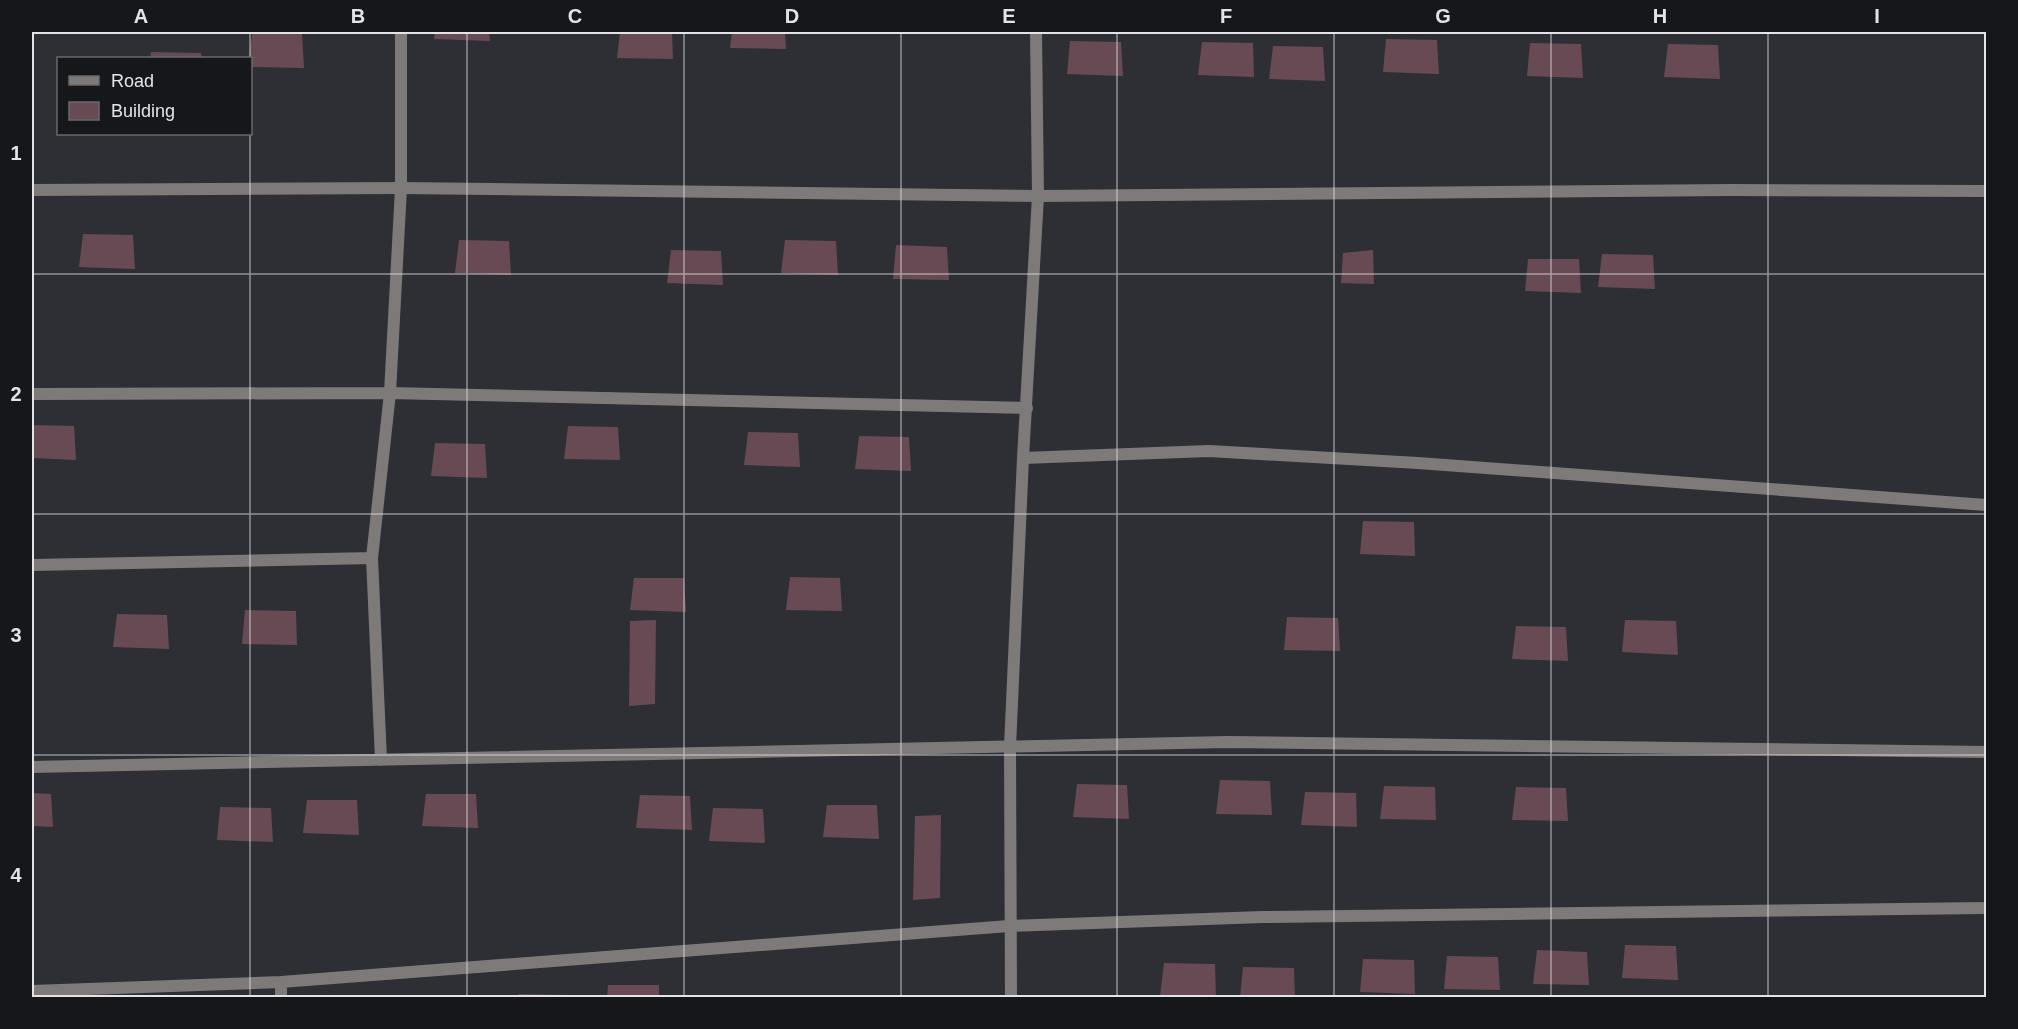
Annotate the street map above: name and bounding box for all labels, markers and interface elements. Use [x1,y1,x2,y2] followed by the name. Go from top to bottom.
[134,5,148,27] text: A
[351,5,365,27] text: B
[568,5,582,27] text: C
[785,5,799,27] text: D
[1002,5,1016,27] text: E
[1220,5,1232,27] text: F
[1435,5,1451,27] text: G
[1653,5,1667,27] text: H
[1874,5,1880,27] text: I
[57,57,252,135] legend
[111,71,154,91] text: Road
[111,101,175,121] text: Building
[10,142,22,164] text: 1
[10,383,22,405] text: 2
[10,624,22,646] text: 3
[10,864,22,886] text: 4

